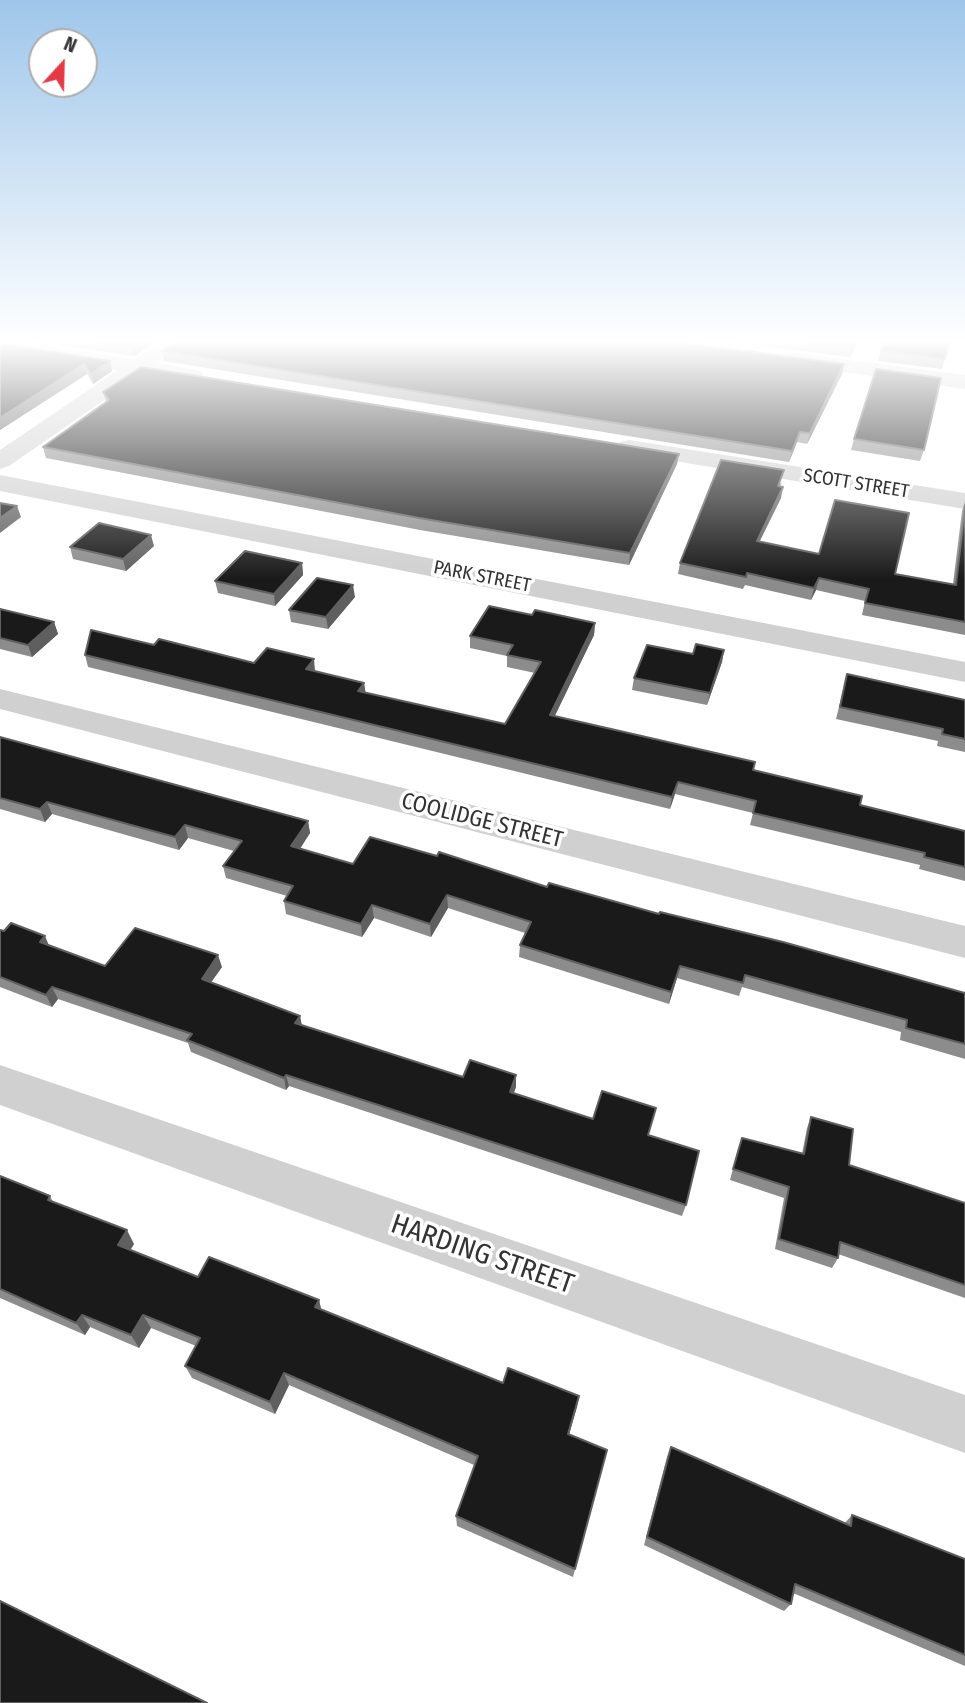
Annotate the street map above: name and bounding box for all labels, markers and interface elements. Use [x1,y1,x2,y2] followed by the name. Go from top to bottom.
[28,28,98,98] north arrow
[61,32,80,58] text: N
[801,464,911,504] street label: SCOTT STREET
[432,556,532,598] street label: PARK STREET
[398,788,566,854] street label: COOLIDGE STREET
[386,1208,578,1302] street label: HARDING STREET

